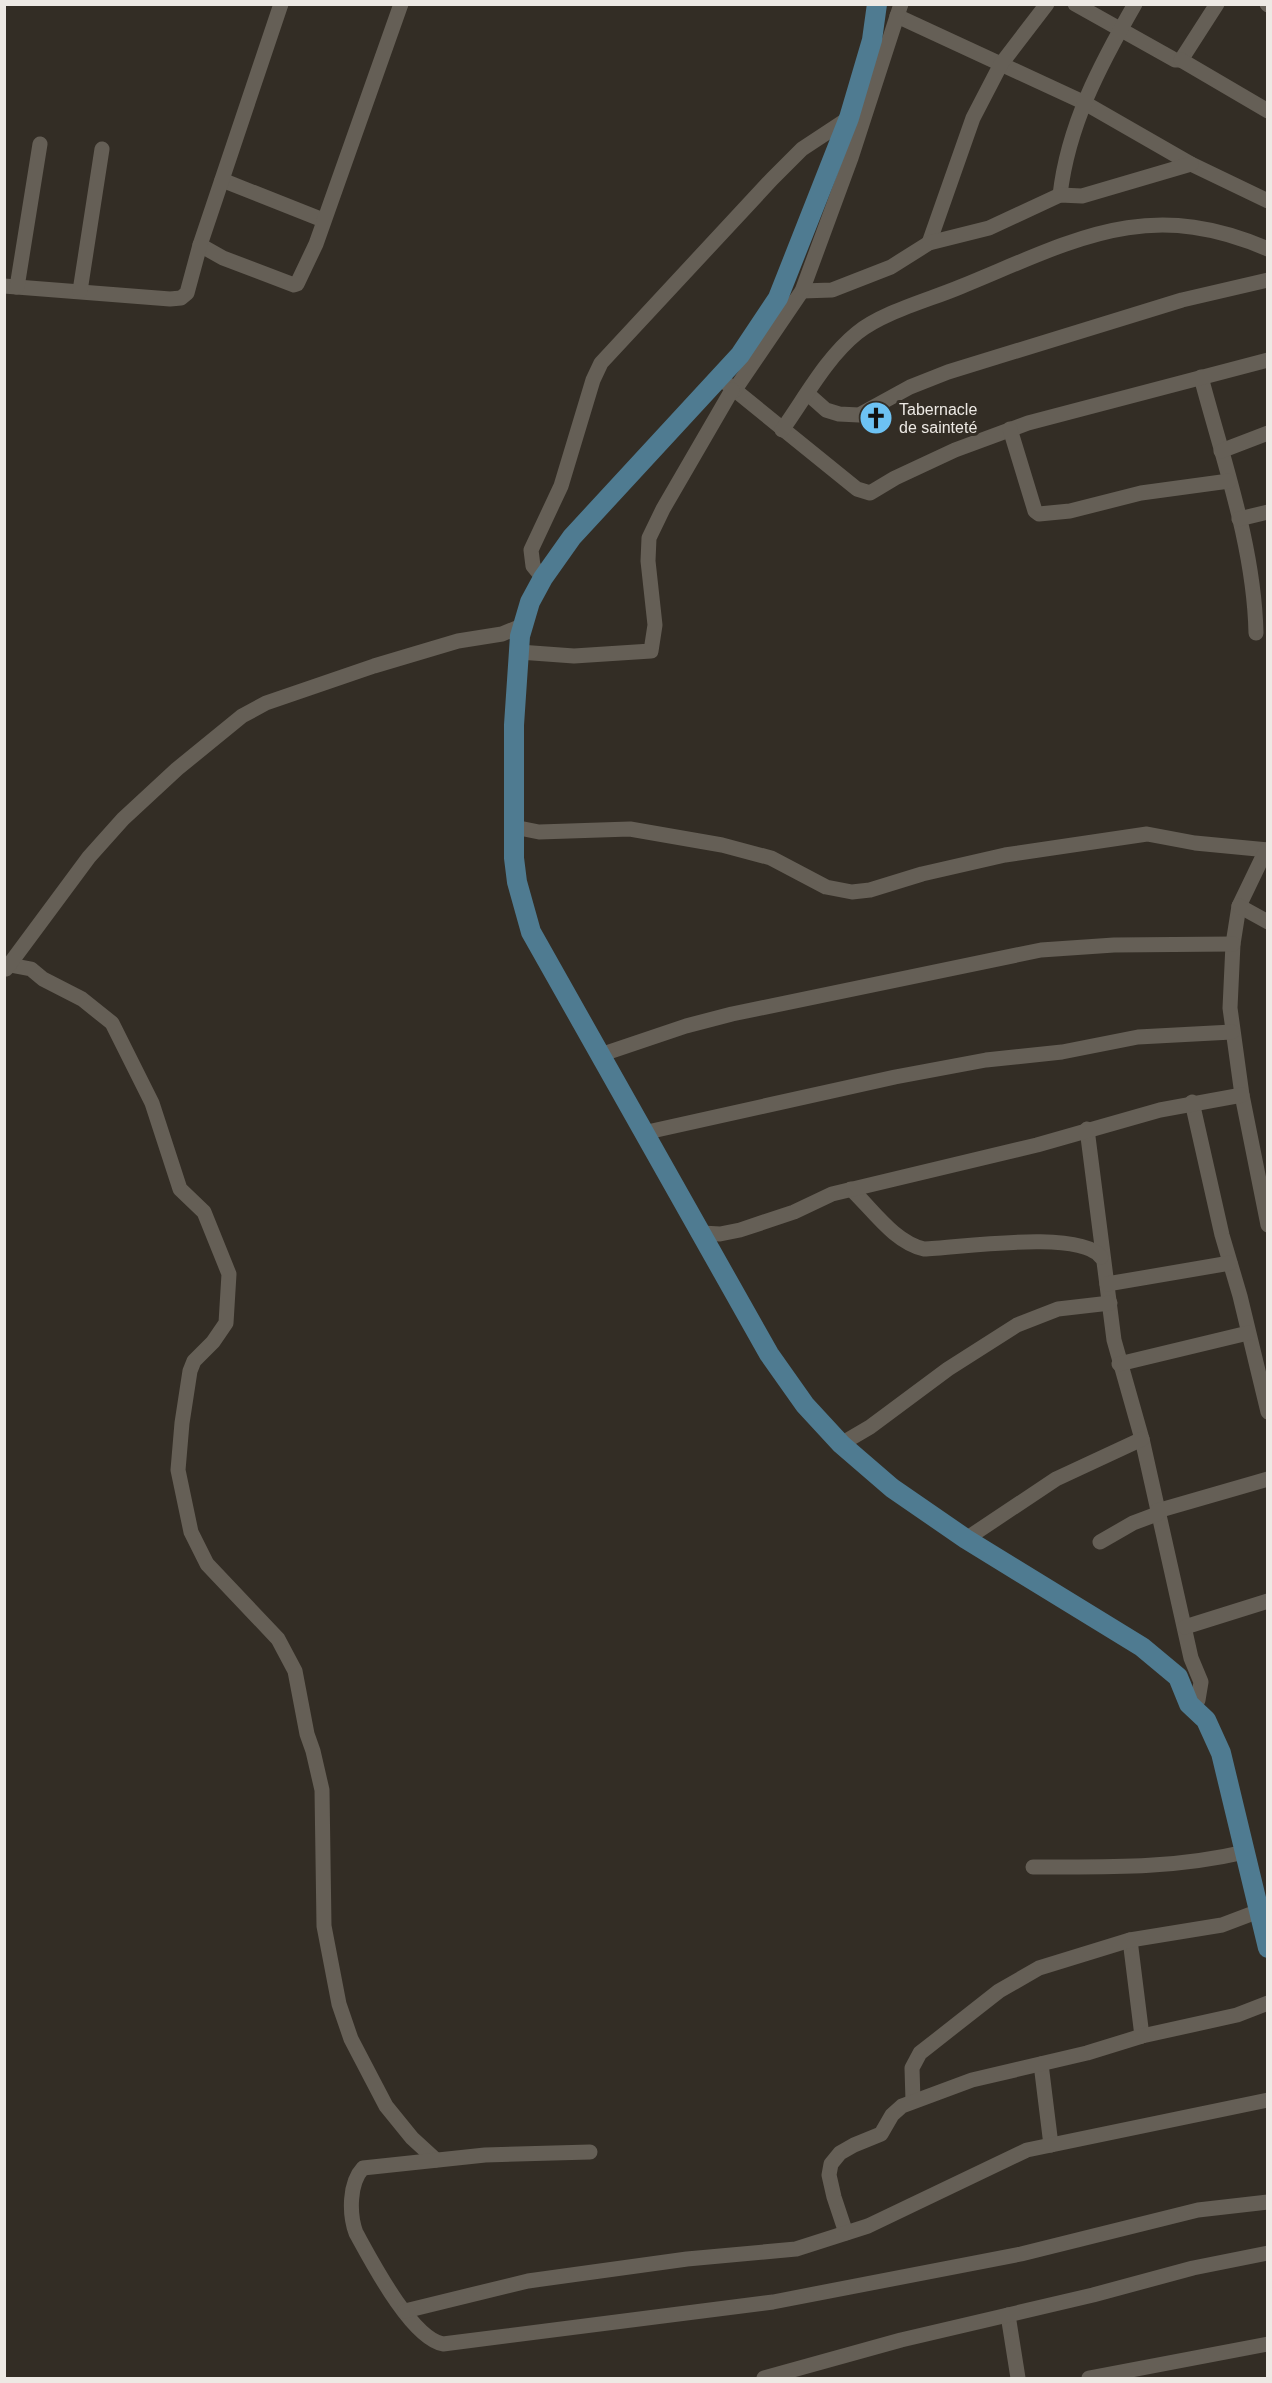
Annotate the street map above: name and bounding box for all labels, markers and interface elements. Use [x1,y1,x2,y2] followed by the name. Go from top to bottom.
[858,400,894,436] church icon: Tabernacle de sainteté
[899,401,977,436] place label: Tabernacle de sainteté

